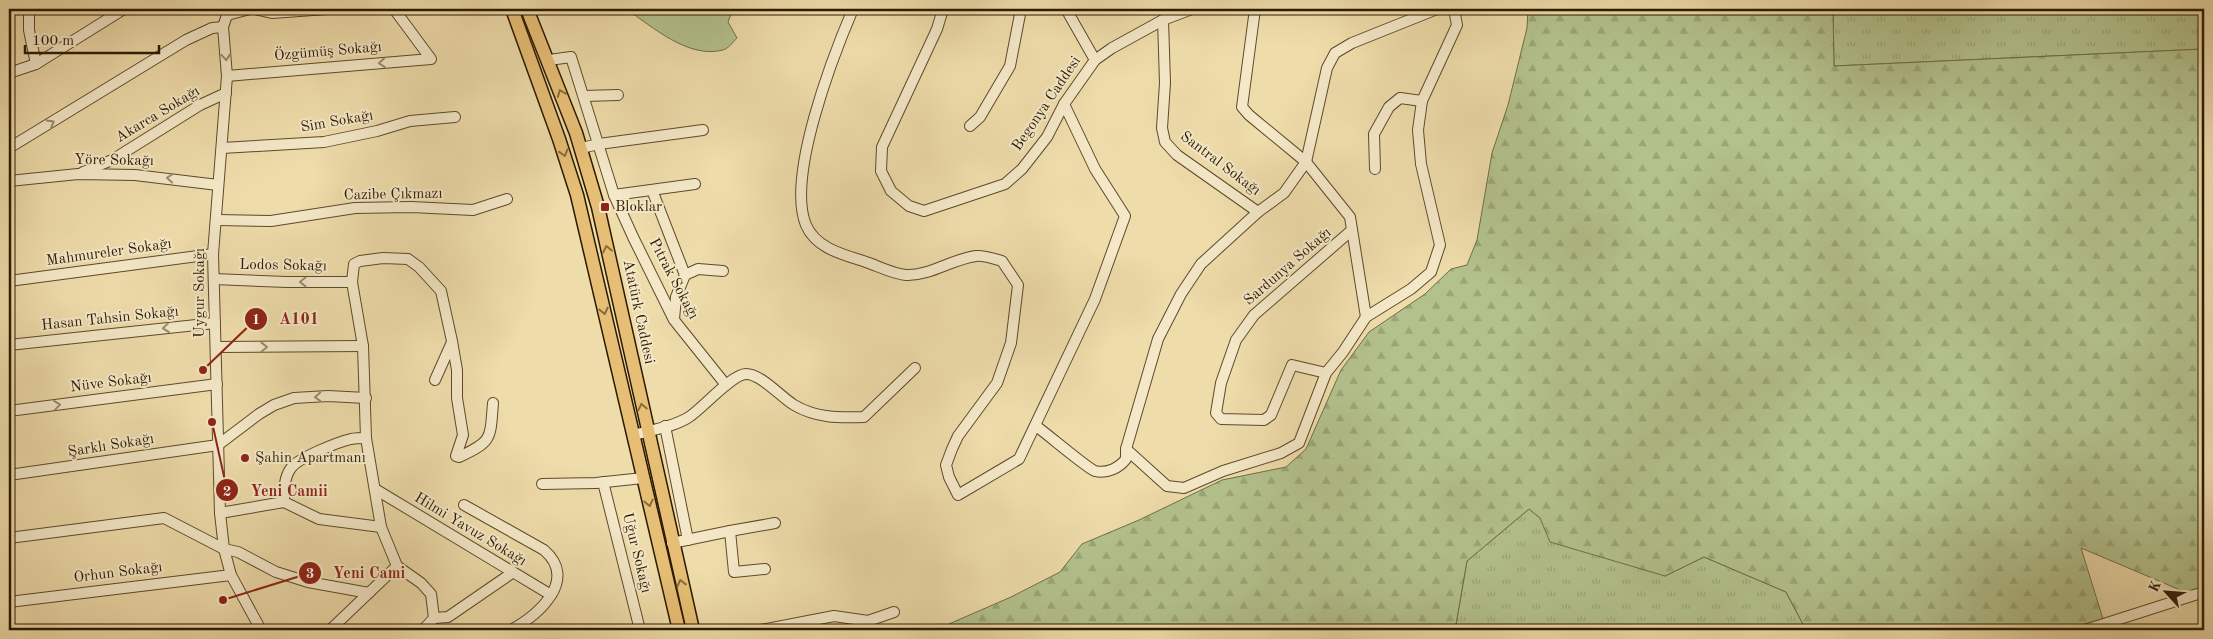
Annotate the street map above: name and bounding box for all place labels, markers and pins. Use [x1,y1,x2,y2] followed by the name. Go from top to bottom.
[615,200,662,215] place label: Bloklar
[599,201,611,213] marker: Bloklar
[244,303,329,334] callout: A101
[255,451,366,466] place label: Şahin Apartmanı
[239,452,251,464] marker: Şahin Apartmanı
[215,475,337,506] callout: Yeni Camii
[298,557,416,588] callout: Yeni Cami

